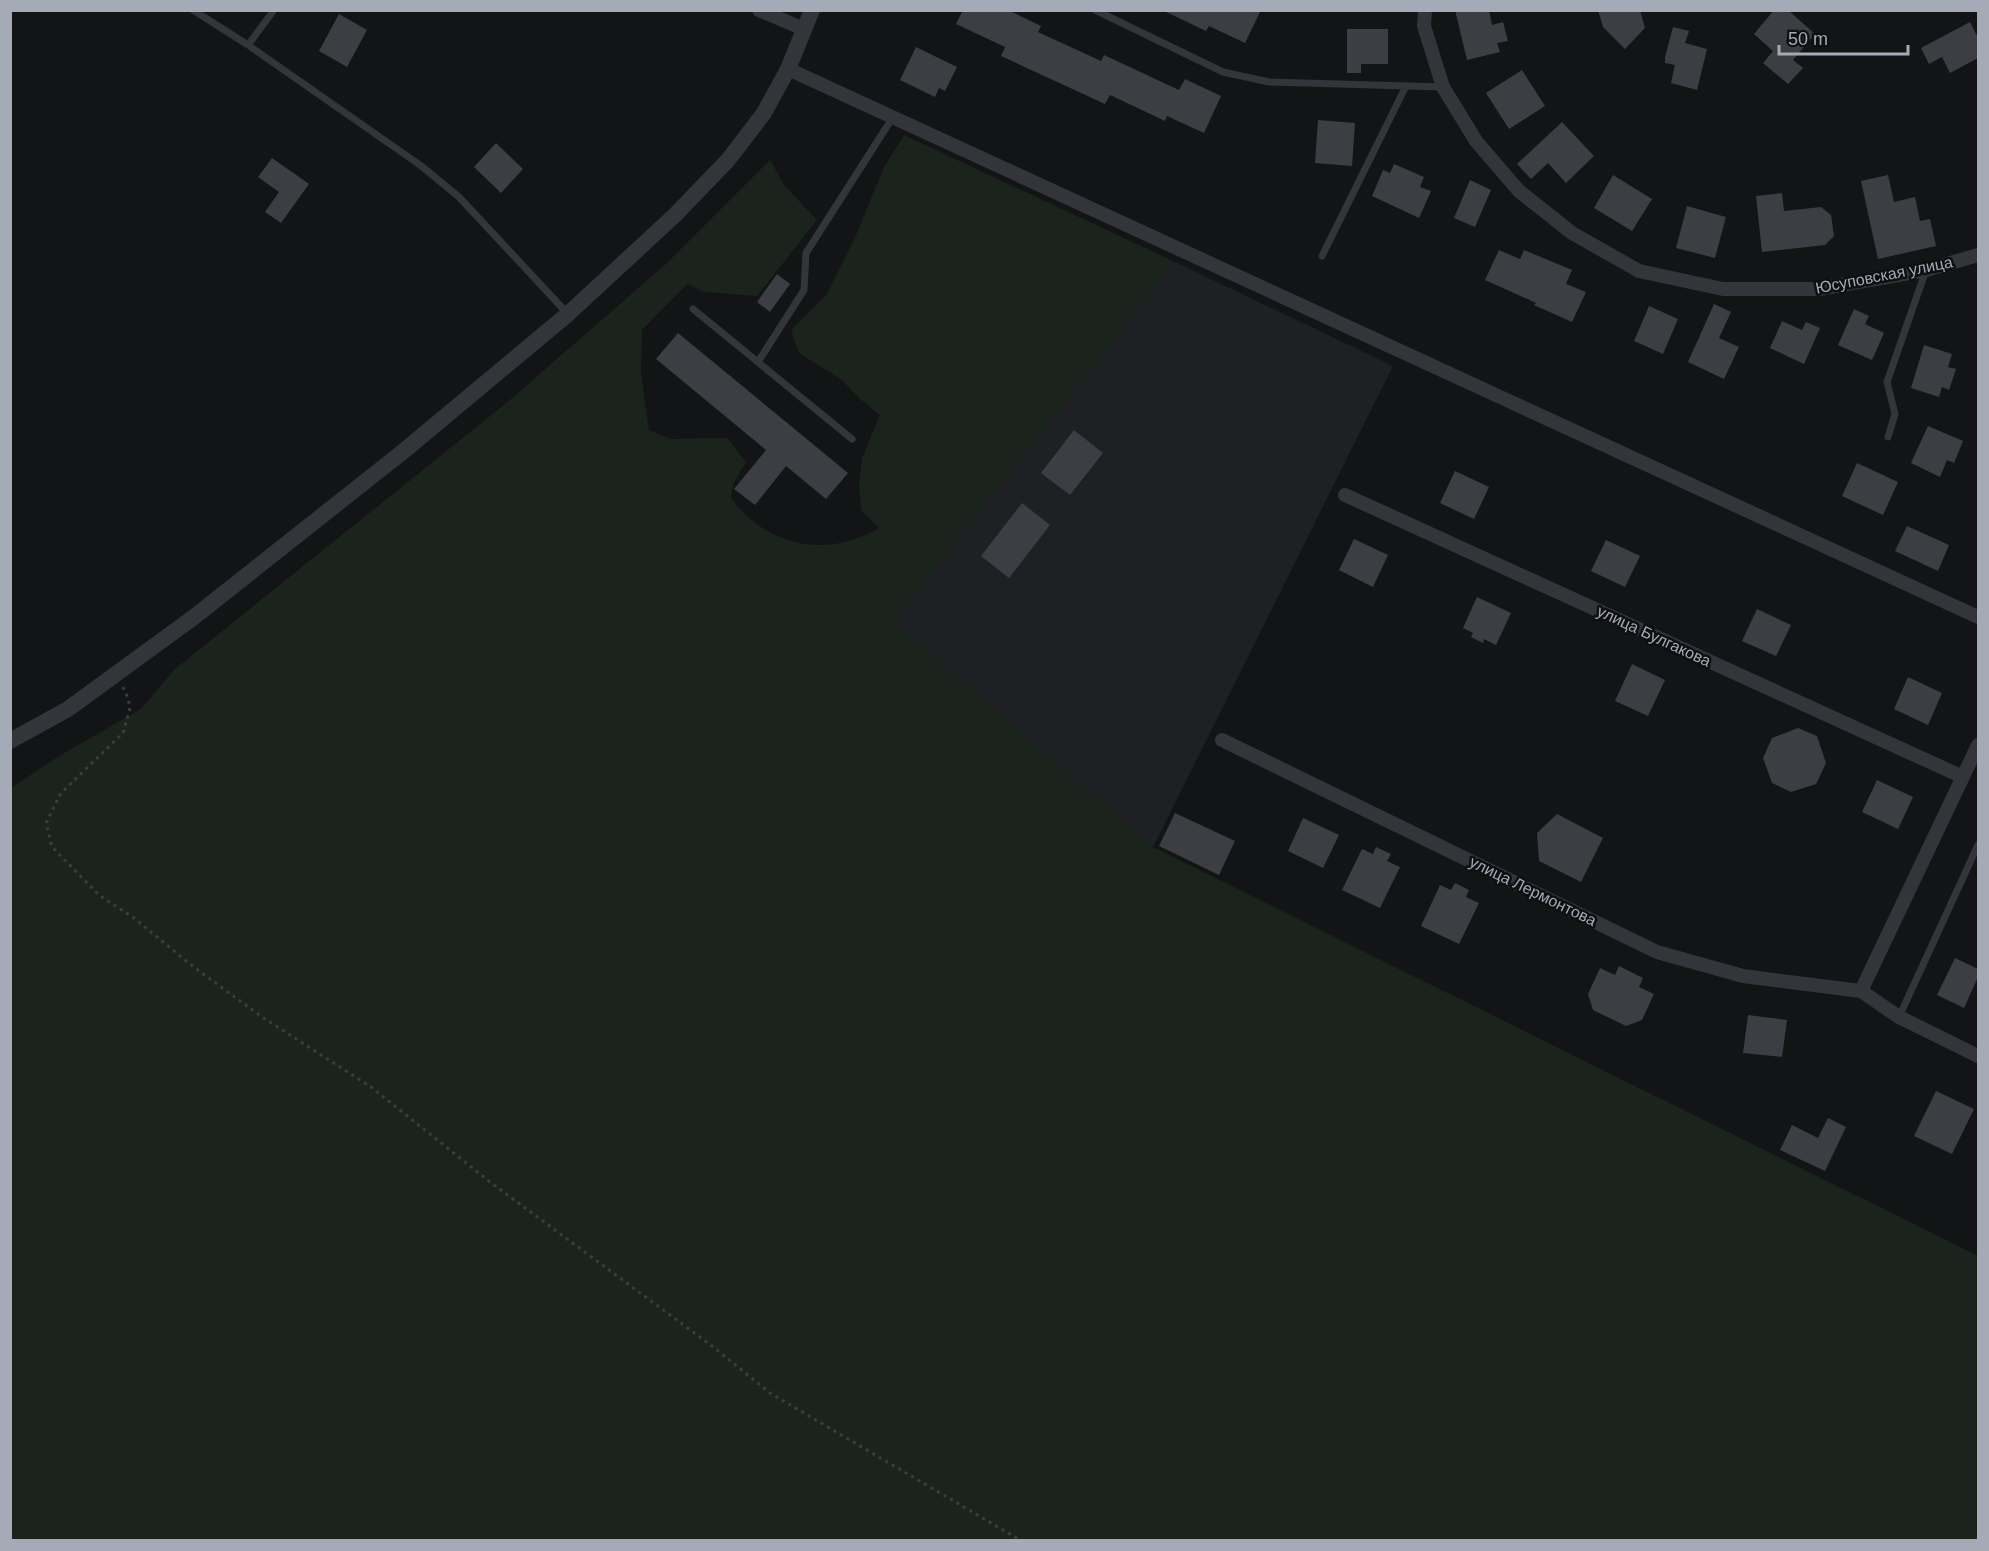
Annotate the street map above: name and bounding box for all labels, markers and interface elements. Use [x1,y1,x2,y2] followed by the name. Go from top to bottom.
[1779,18,1908,56] scale bar
[1788,29,1828,49] text: 50 m
[1814,253,1954,297] street label: Юсуповская улица
[1595,602,1714,670] street label: улица Булгакова
[1467,853,1599,929] street label: улица Лермонтова

